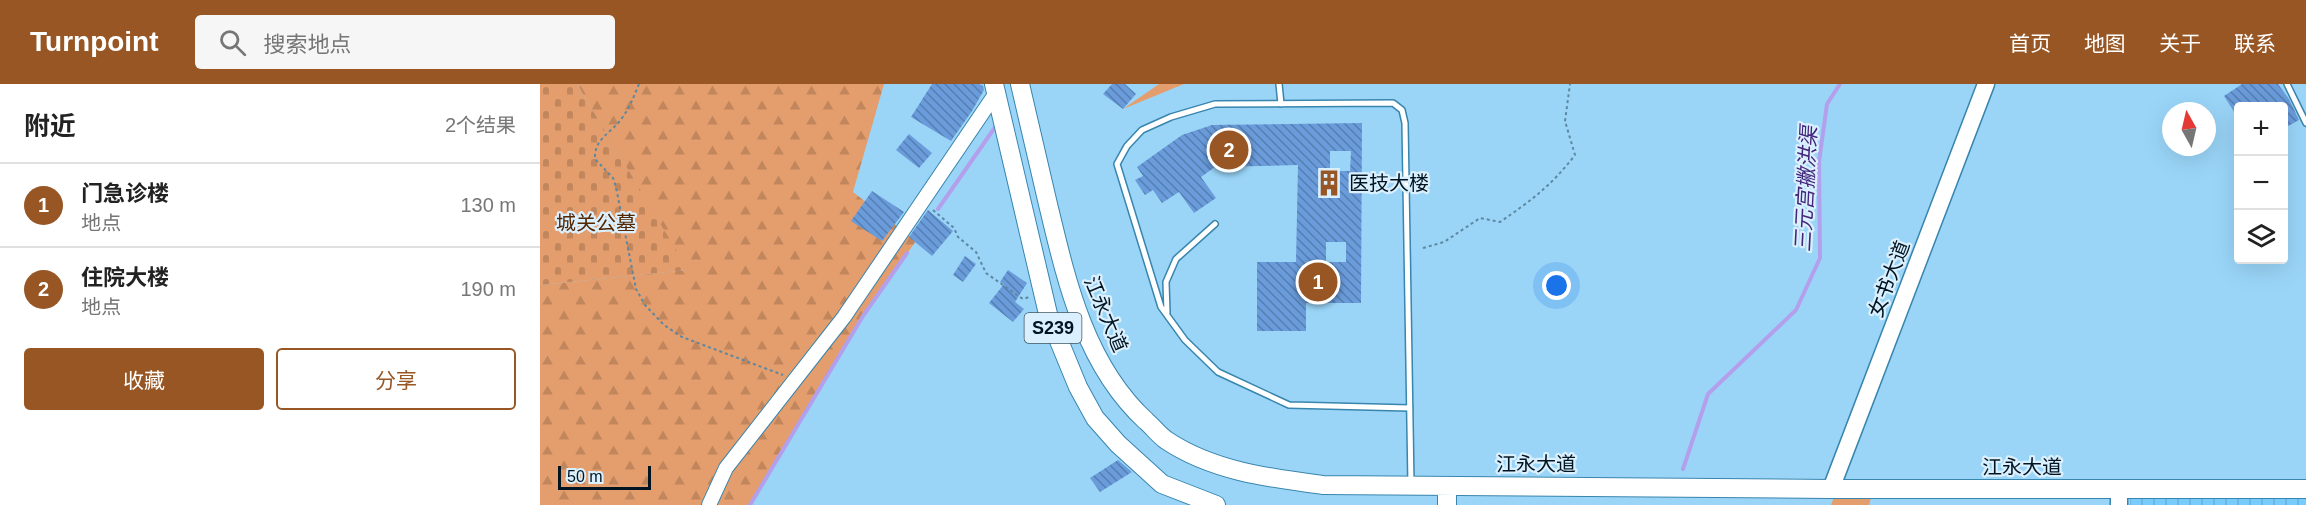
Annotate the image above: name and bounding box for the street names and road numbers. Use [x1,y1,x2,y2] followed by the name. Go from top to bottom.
[1864,238,1914,320] street label: 女书大道
[1080,273,1132,355] street label: 江永大道
[1024,313,1082,343] road number: S239
[1496,453,1576,475] street label: 江永大道
[1982,456,2062,478] street label: 江永大道

